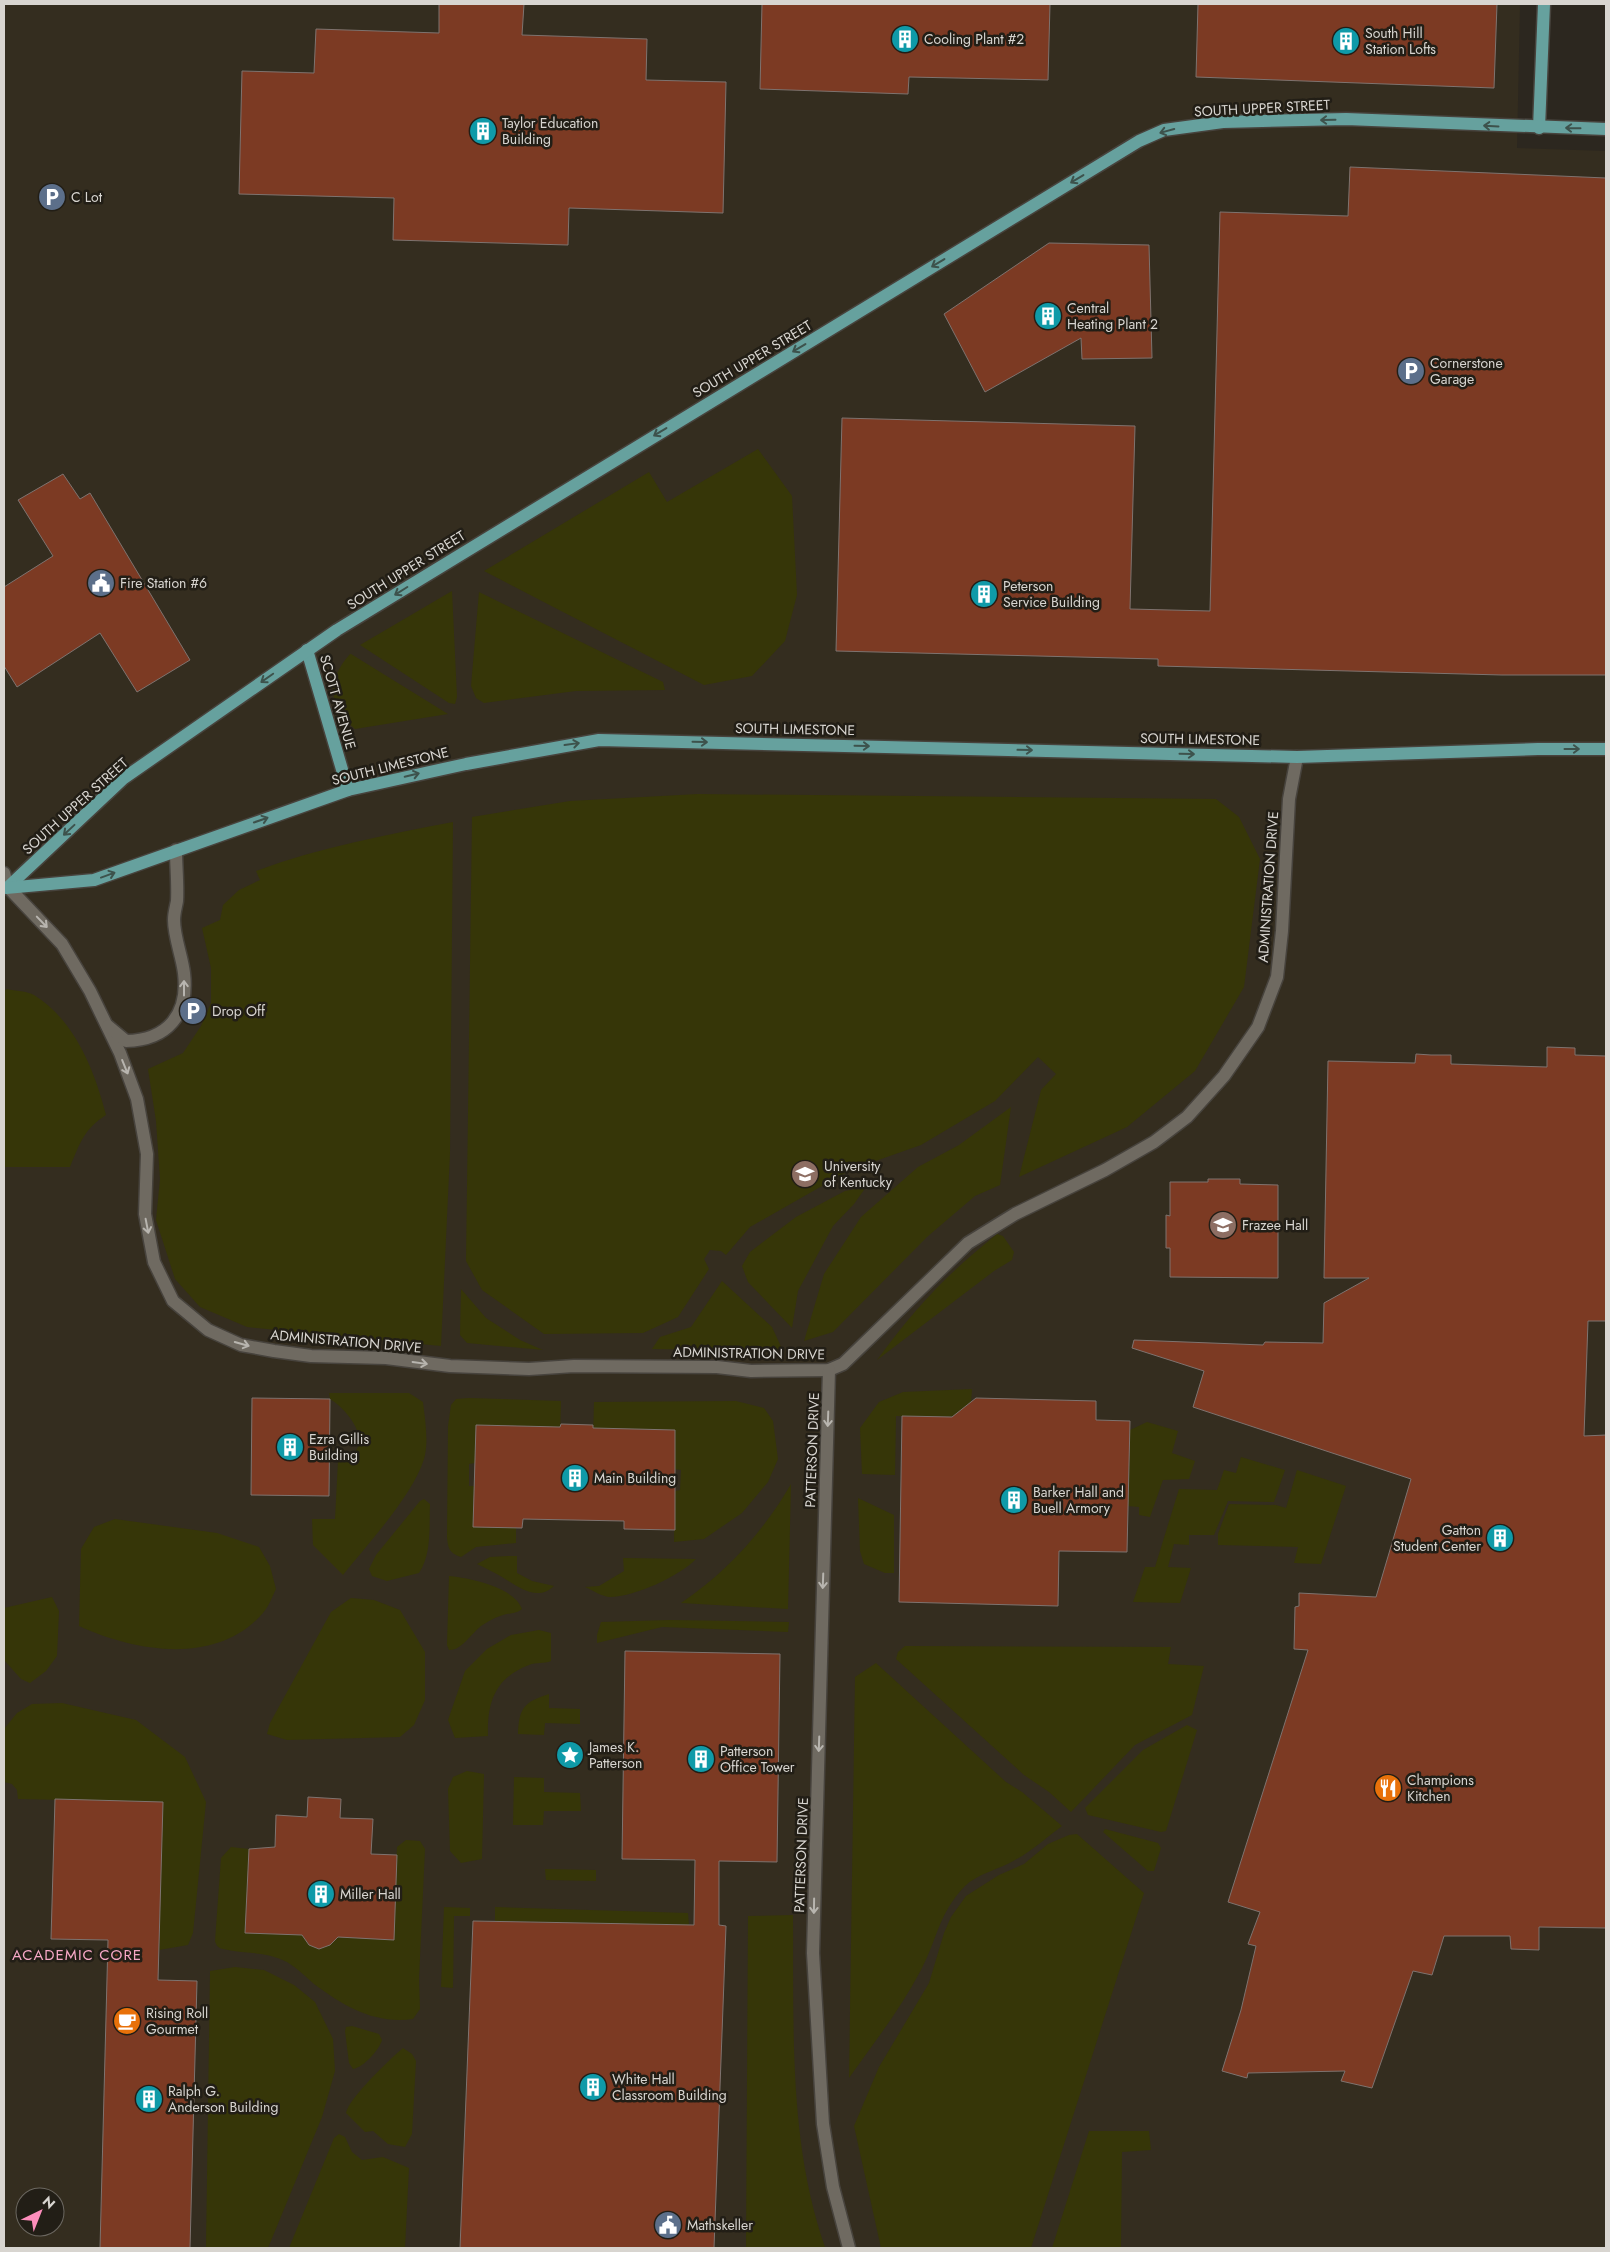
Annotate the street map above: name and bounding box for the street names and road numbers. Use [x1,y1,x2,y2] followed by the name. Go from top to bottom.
[1194,94,1331,122] street label: SOUTH UPPER STREET
[689,315,816,403] street label: SOUTH UPPER STREET
[343,525,469,615] street label: SOUTH UPPER STREET
[315,652,361,752] street label: SCOTT AVENUE
[735,718,855,740] street label: SOUTH LIMESTONE
[1140,728,1260,750] street label: SOUTH LIMESTONE
[329,742,451,790] street label: SOUTH LIMESTONE
[18,753,133,859] street label: SOUTH UPPER STREET
[1253,811,1283,963] street label: ADMINISTRATION DRIVE
[269,1324,423,1358] street label: ADMINISTRATION DRIVE
[673,1342,825,1364] street label: ADMINISTRATION DRIVE
[800,1392,824,1508] street label: PATTERSON DRIVE
[789,1797,813,1913] street label: PATTERSON DRIVE

